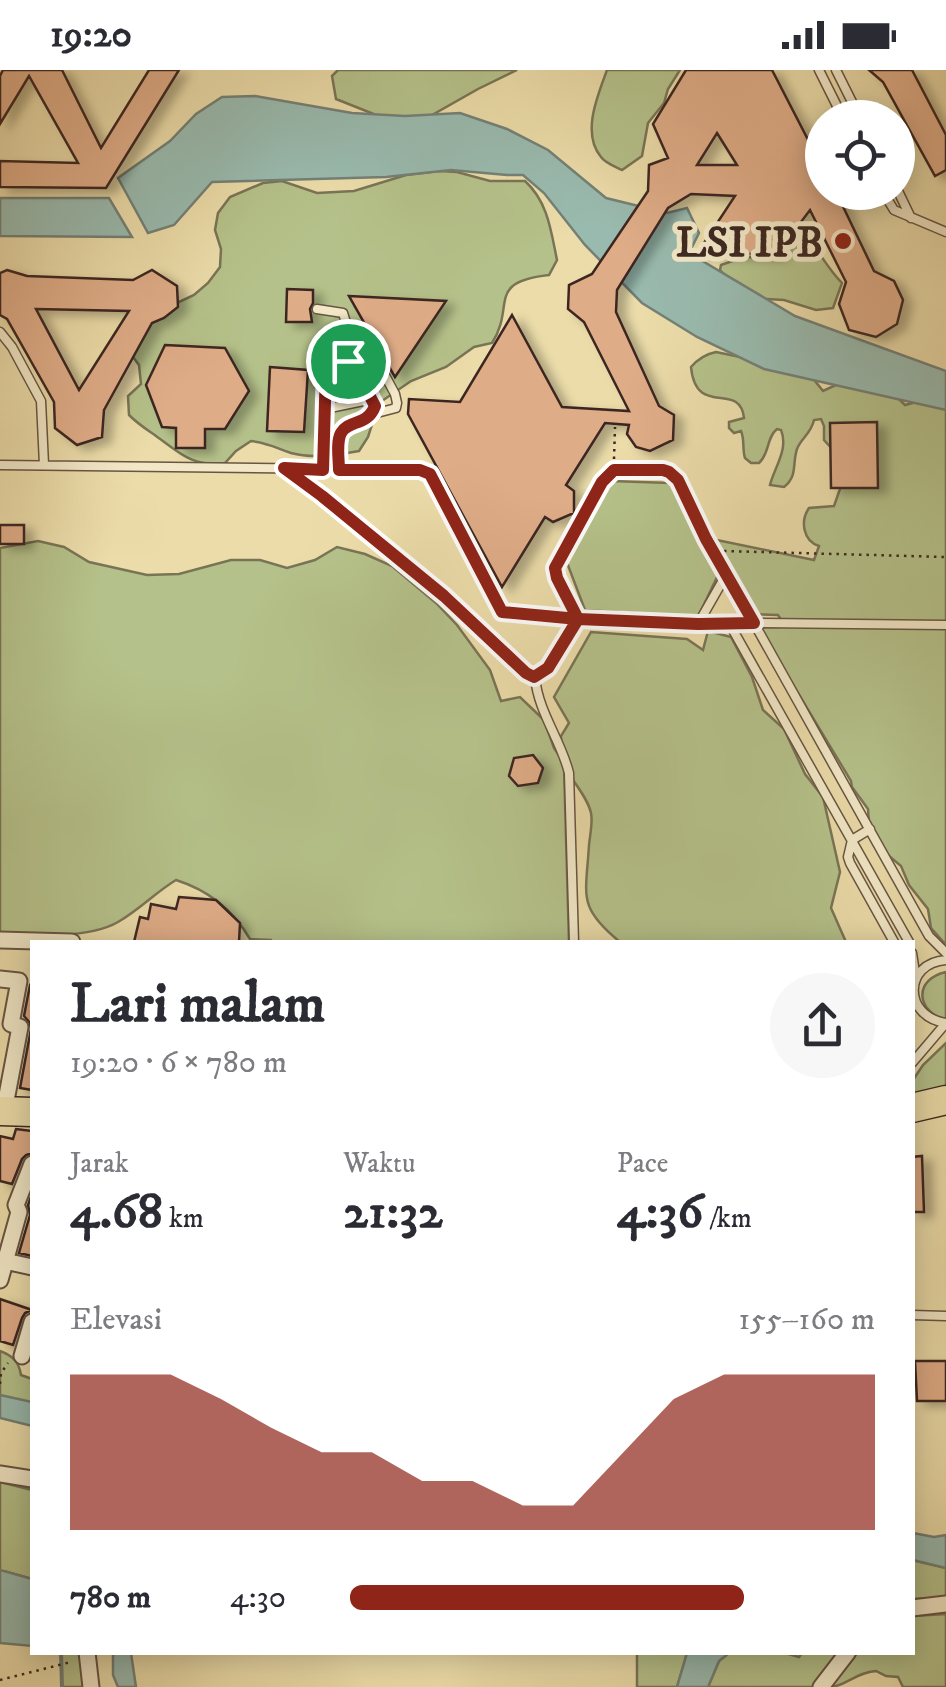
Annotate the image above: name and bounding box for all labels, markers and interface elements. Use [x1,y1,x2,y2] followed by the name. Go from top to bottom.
[50,11,132,59] text: 19:20
[805,100,915,210] map controls
[805,100,915,210] button: locate
[676,218,823,270] place label: LSI IPB
[832,230,854,252] marker: LSI IPB
[306,319,391,404] pin
[321,334,376,389] icon: arrive
[70,971,325,1040] text: Lari malam
[770,973,875,1078] button: share
[70,1043,287,1083] text: 19:20 · 6 × 780 m
[70,1146,129,1181] text: Jarak
[343,1146,415,1181] text: Waktu
[617,1146,668,1181] text: Pace
[70,1181,163,1244] text: 4.68
[343,1181,443,1244] text: 21:32
[617,1181,703,1244] text: 4:36
[163,1201,204,1236] text: km
[703,1201,752,1236] text: /km
[70,1300,162,1340] text: Elevasi
[738,1300,875,1340] text: 155–160 m
[70,1578,151,1618] text: 780 m
[230,1578,286,1618] text: 4:30

